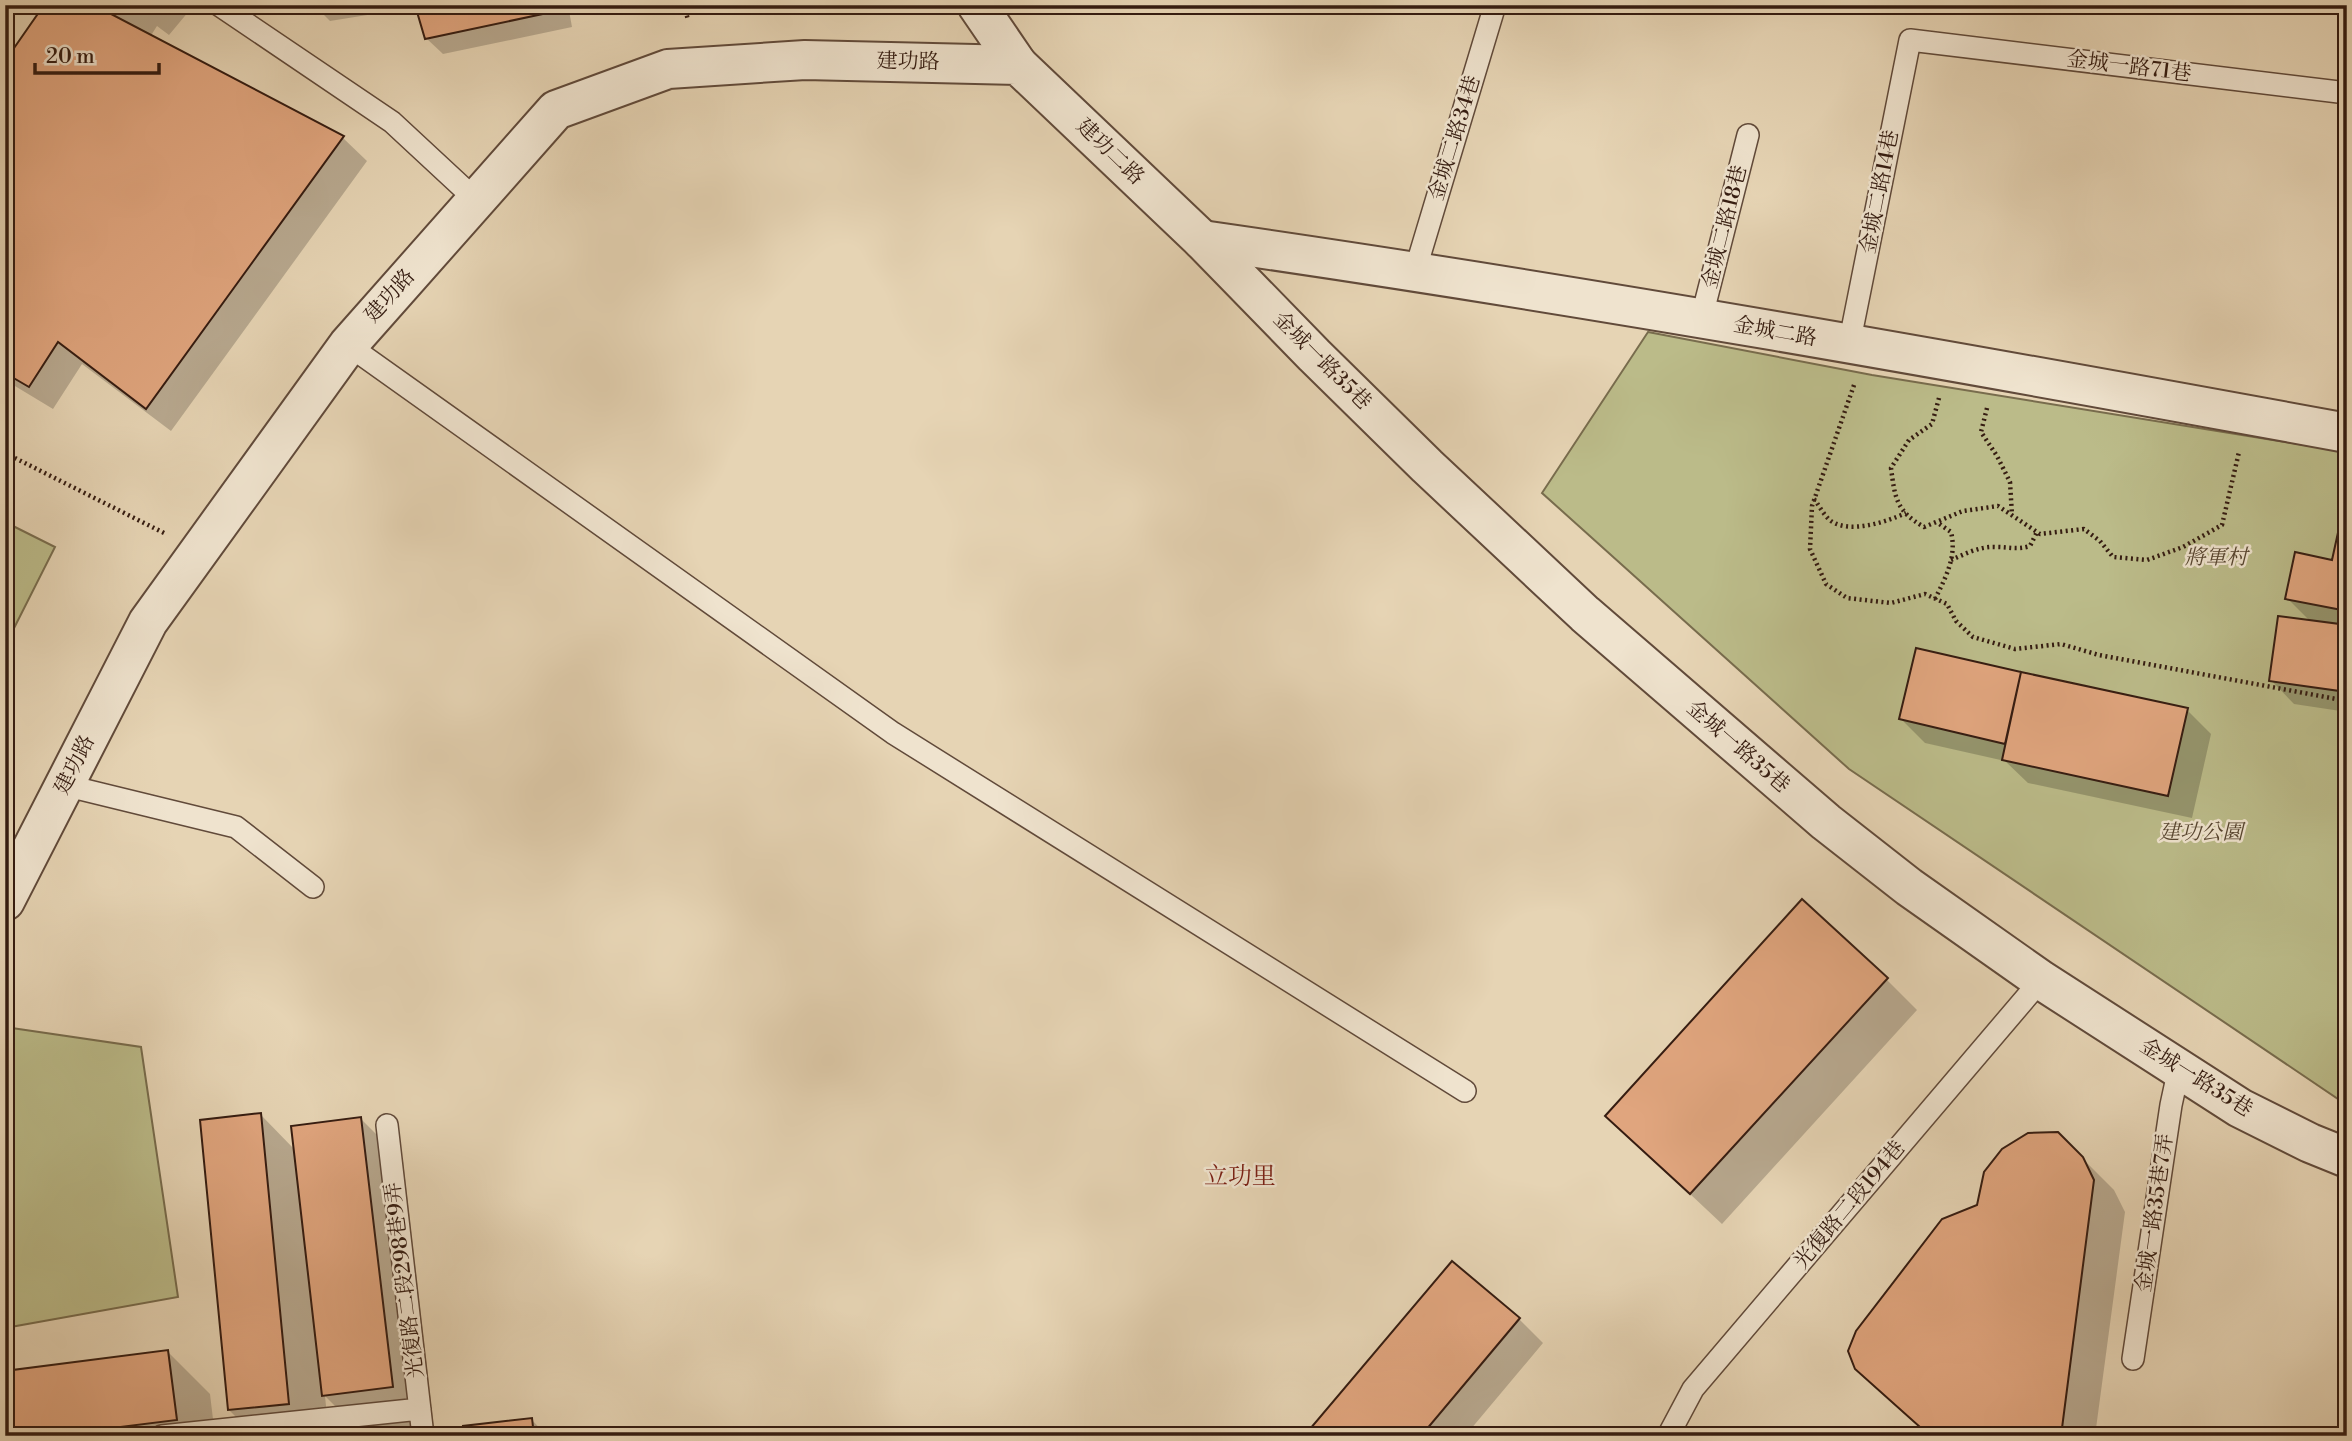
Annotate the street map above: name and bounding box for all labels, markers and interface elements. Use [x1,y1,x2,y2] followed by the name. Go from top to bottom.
[35,32,159,76] scale bar
[46,44,95,70] text: 20 m
[2065,46,2193,88] street label: 金城一路71巷
[876,48,940,76] street label: 建功路
[1424,72,1486,204] street label: 金城二路34巷
[1071,113,1149,191] street label: 建功二路
[1855,128,1905,256] street label: 金城二路14巷
[1697,162,1753,292] street label: 金城二路18巷
[359,264,421,328] street label: 建功路
[1267,306,1377,416] street label: 金城一路35巷
[1731,312,1819,352] street label: 金城二路
[2185,545,2250,571] park label: 將軍村
[1681,695,1795,799] street label: 金城一路35巷
[49,731,101,799] street label: 建功路
[2159,820,2246,846] park label: 建功公園
[2135,1033,2257,1123] street label: 金城一路35巷
[2131,1132,2179,1294] street label: 金城一路35巷7弄
[1789,1136,1911,1274] street label: 光復路二段194巷
[1204,1162,1276,1192] district label: 立功里
[380,1181,430,1379] street label: 光復路二段298巷9弄

